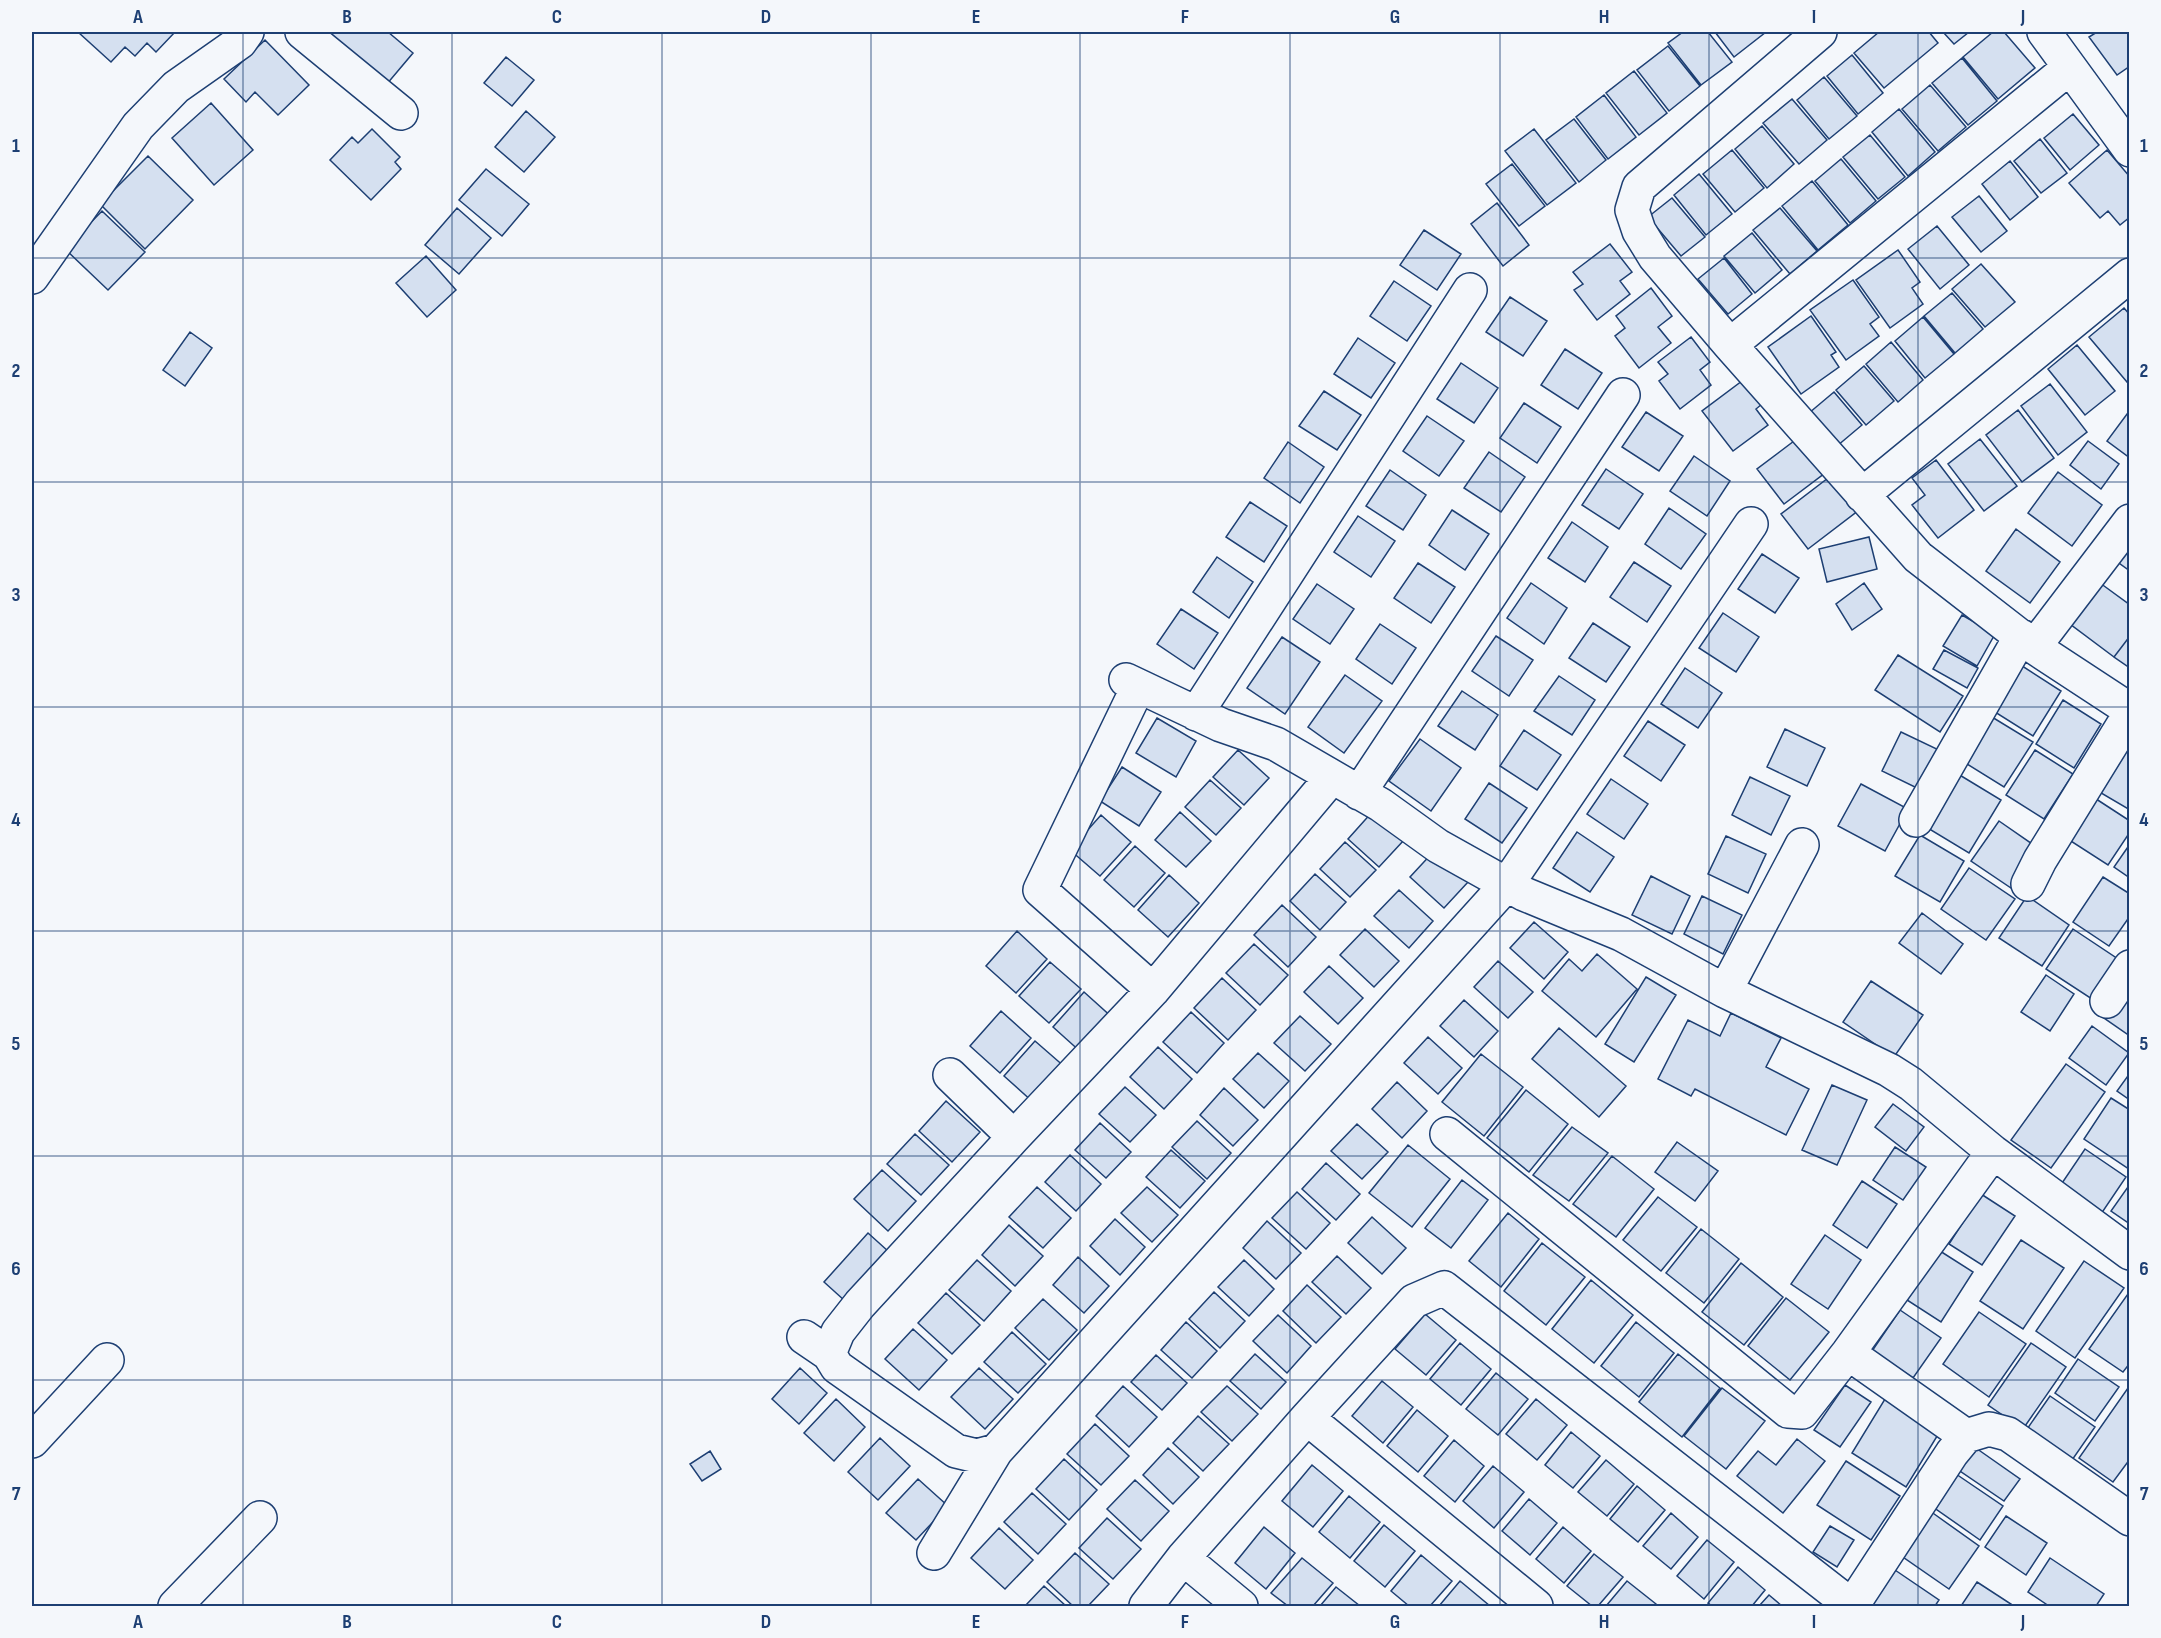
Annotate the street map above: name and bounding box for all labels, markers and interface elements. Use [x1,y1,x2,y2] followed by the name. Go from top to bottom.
[132,5,143,29] text: A
[342,5,352,29] text: B
[552,5,562,29] text: C
[761,5,771,29] text: D
[972,5,980,29] text: E
[1181,5,1189,29] text: F
[1390,5,1400,29] text: G
[1599,5,1609,29] text: H
[1812,5,1816,29] text: I
[2020,5,2025,29] text: J
[12,134,20,158] text: 1
[2140,134,2148,158] text: 1
[12,359,20,383] text: 2
[2140,359,2148,383] text: 2
[12,583,21,607] text: 3
[2140,583,2149,607] text: 3
[11,808,21,832] text: 4
[2139,808,2149,832] text: 4
[12,1032,21,1056] text: 5
[2140,1032,2149,1056] text: 5
[11,1257,21,1281] text: 6
[2139,1257,2149,1281] text: 6
[12,1482,21,1506] text: 7
[2140,1482,2149,1506] text: 7
[132,1610,143,1634] text: A
[342,1610,352,1634] text: B
[552,1610,562,1634] text: C
[761,1610,771,1634] text: D
[972,1610,980,1634] text: E
[1181,1610,1189,1634] text: F
[1390,1610,1400,1634] text: G
[1599,1610,1609,1634] text: H
[1812,1610,1816,1634] text: I
[2020,1610,2025,1634] text: J

